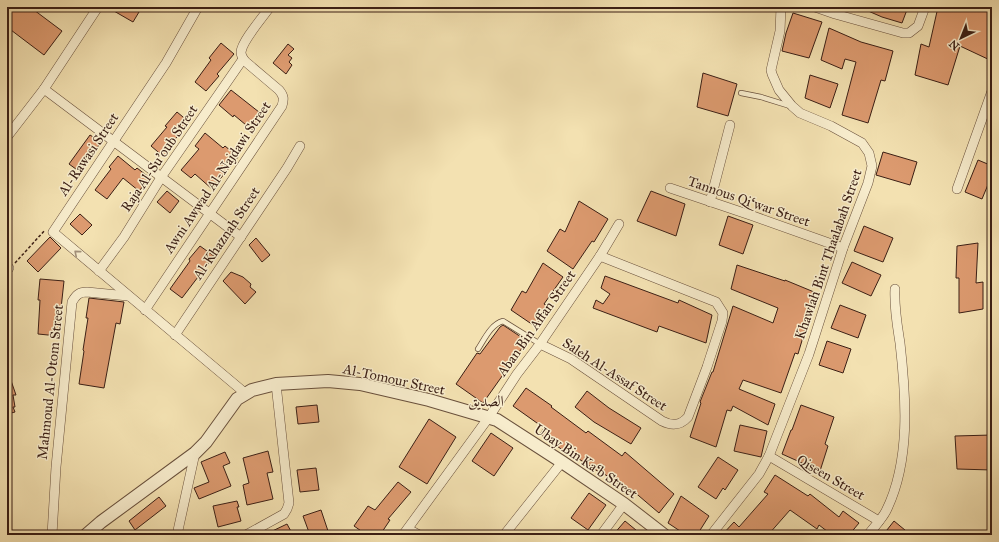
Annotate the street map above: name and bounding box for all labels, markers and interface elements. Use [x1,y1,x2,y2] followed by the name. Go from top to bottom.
[941,18,981,58] north arrow
[946,37,962,53] text: N
[160,98,275,257] street label: Awni Awwad Al-Najdawi Street
[117,102,201,215] street label: Raja Al-Su’oub Street
[54,110,122,200] street label: Al-Rawasi Street
[791,167,866,341] street label: Khawlah Bint Thaalabah Street
[685,173,812,230] street label: Tannous Qi‘war Street
[189,184,264,284] street label: Al-Khaznah Street
[74,250,82,257] one-way arrow
[493,267,579,380] street label: Aban Bin Affan Street
[34,304,67,460] street label: Mahmoud Al-Otom Street
[559,334,670,415] street label: Saleh Al-Assaf Street
[340,360,447,399] street label: Al-Tomour Street
[468,392,504,410] district label: الصديق
[531,421,641,502] street label: Ubay Bin Ka‘b Street
[794,451,868,504] street label: Qiseen Street

